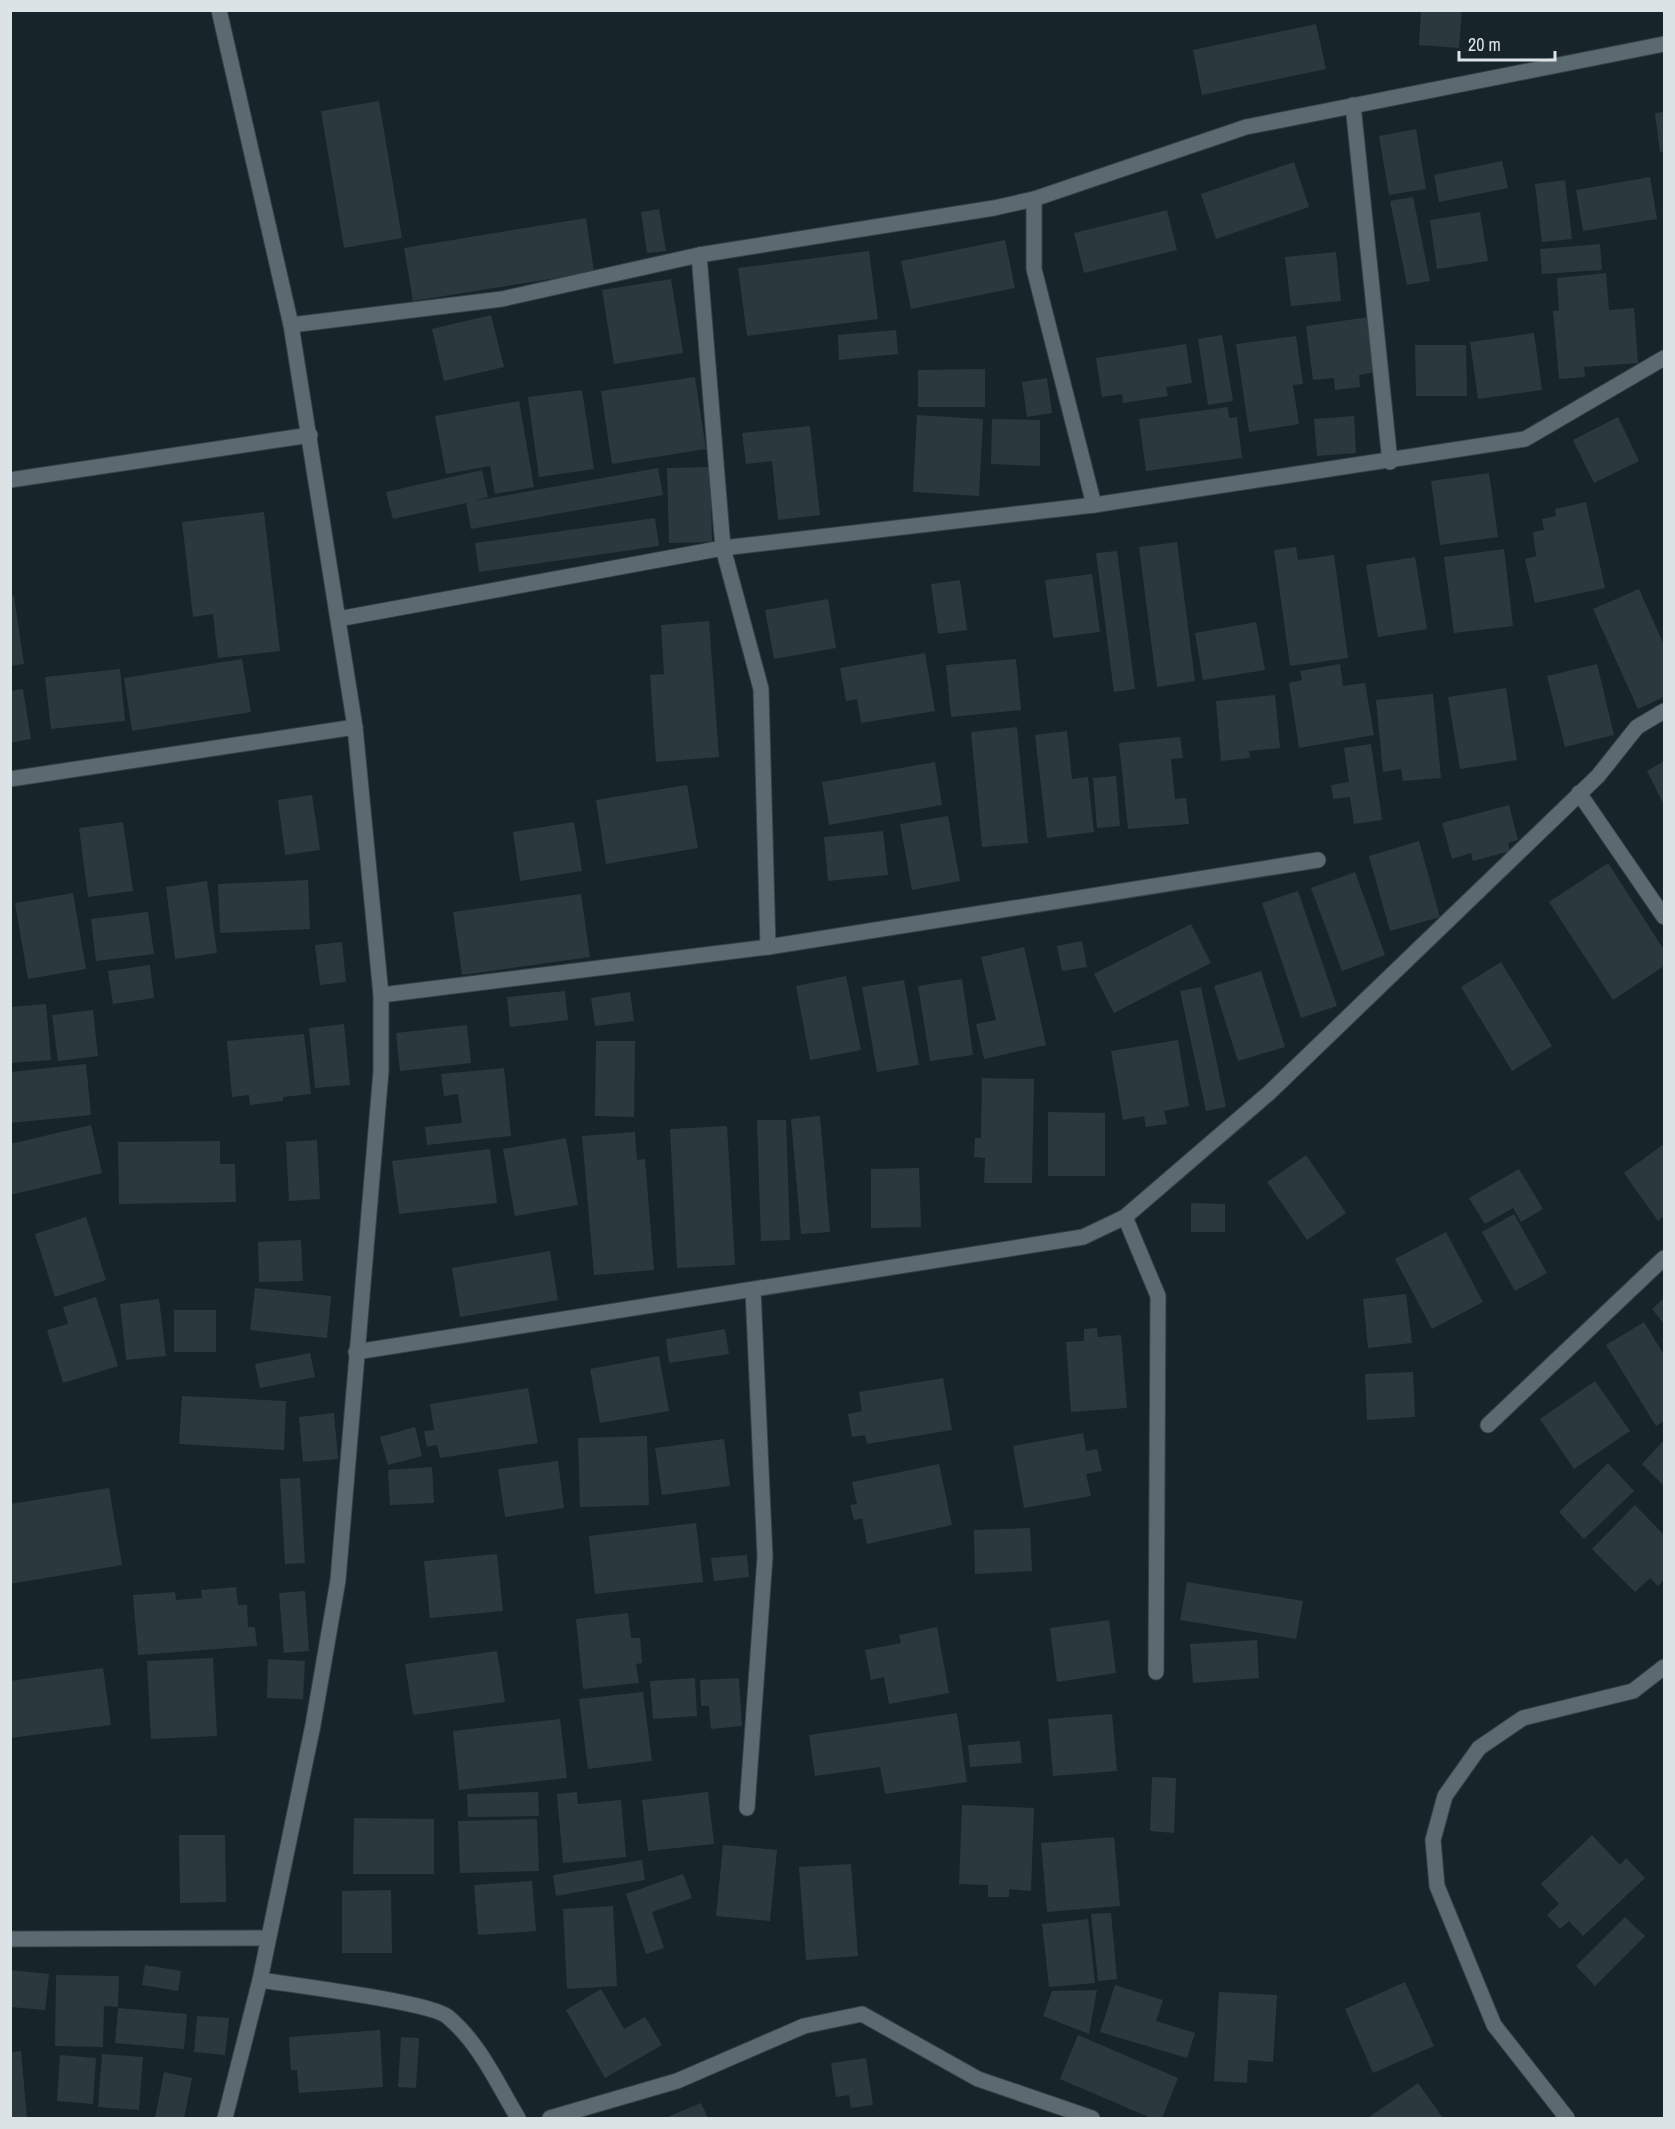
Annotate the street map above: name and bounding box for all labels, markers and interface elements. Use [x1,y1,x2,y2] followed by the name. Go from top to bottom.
[1459,24,1555,62] scale bar
[1468,32,1501,57] text: 20 m

